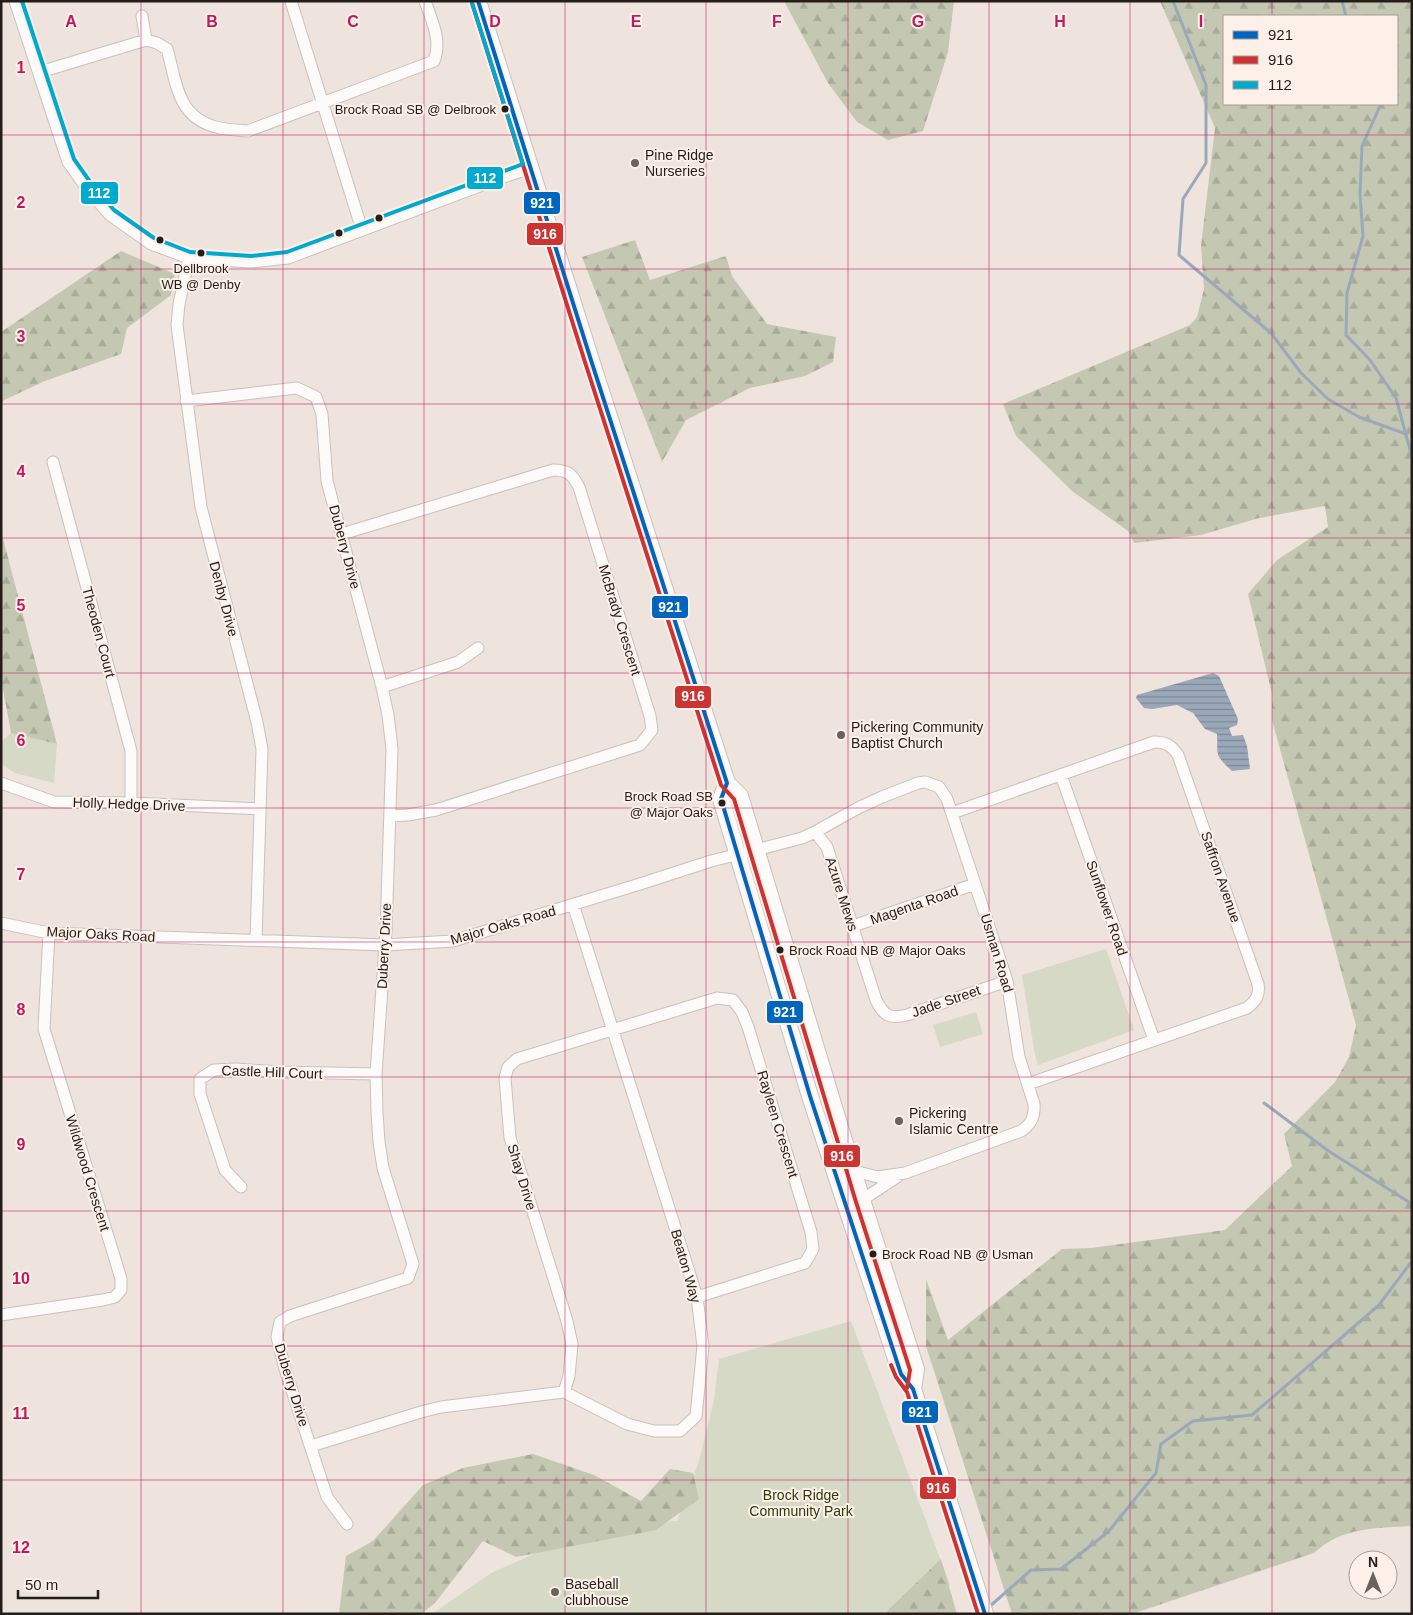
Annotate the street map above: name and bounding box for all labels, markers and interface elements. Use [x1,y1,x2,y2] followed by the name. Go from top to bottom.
[65,13,77,30] text: A
[206,13,218,30] text: B
[347,13,359,30] text: C
[489,13,501,30] text: D
[631,13,642,30] text: E
[772,13,782,30] text: F
[912,13,924,30] text: G
[1054,13,1066,30] text: H
[1199,13,1203,30] text: I
[1223,15,1398,105] legend
[1268,26,1293,43] text: 921
[1268,51,1293,68] text: 916
[17,59,26,76] text: 1
[1268,76,1292,93] text: 112
[335,102,496,117] place label: Brock Road SB @ Delbrook
[500,104,510,114] marker: Brock Road SB @ Delbrook
[645,147,714,179] place label: Pine Ridge Nurseries
[629,157,641,169] marker: Pine Ridge Nurseries
[466,166,504,190] line badge: 112
[474,170,497,186] text: 112
[80,181,119,205] line badge: 112
[88,185,111,201] text: 112
[523,191,561,215] line badge: 921
[17,194,26,211] text: 2
[530,195,554,211] text: 921
[374,213,384,223] unlabelled marker
[526,222,564,246] line badge: 916
[533,226,557,242] text: 916
[334,228,344,238] unlabelled marker
[155,235,165,245] unlabelled marker
[196,248,206,258] marker: Dellbrook WB @ Denby
[162,261,241,292] place label: Dellbrook WB @ Denby
[17,328,26,345] text: 3
[17,463,26,480] text: 4
[326,503,364,591] street label: Duberry Drive
[206,560,242,638] street label: Denby Drive
[596,563,645,677] street label: McBrady Crescent
[79,585,119,679] street label: Theoden Court
[651,595,689,619] line badge: 921
[17,597,26,614] text: 5
[658,599,682,615] text: 921
[674,685,712,709] line badge: 916
[681,688,705,704] text: 916
[851,719,983,751] place label: Pickering Community Baptist Church
[835,729,847,741] marker: Pickering Community Baptist Church
[17,732,26,749] text: 6
[624,789,713,820] place label: Brock Road SB @ Major Oaks
[72,794,186,814] street label: Holly Hedge Drive
[717,798,727,808] marker: Brock Road SB @ Major Oaks
[1198,829,1244,925] street label: Saffron Avenue
[822,855,862,933] street label: Azure Mews
[1083,858,1131,958] street label: Sunflower Road
[17,866,26,883] text: 7
[868,882,960,928] street label: Magenta Road
[374,902,394,990] street label: Duberry Drive
[448,902,558,948] street label: Major Oaks Road
[977,912,1017,994] street label: Usman Road
[46,923,156,945] street label: Major Oaks Road
[789,943,966,958] place label: Brock Road NB @ Major Oaks
[775,945,785,955] marker: Brock Road NB @ Major Oaks
[910,982,983,1020] street label: Jade Street
[766,1000,804,1024] line badge: 921
[17,1001,26,1018] text: 8
[773,1004,797,1020] text: 921
[221,1062,323,1082] street label: Castle Hill Court
[754,1068,802,1180] street label: Rayleen Crescent
[909,1105,999,1137] place label: Pickering Islamic Centre
[63,1113,113,1233] street label: Wildwood Crescent
[893,1115,905,1127] marker: Pickering Islamic Centre
[17,1136,26,1153] text: 9
[504,1142,540,1212] street label: Shay Drive
[823,1144,861,1168] line badge: 916
[830,1148,854,1164] text: 916
[668,1227,704,1305] street label: Beaton Way
[882,1247,1033,1262] place label: Brock Road NB @ Usman
[868,1249,878,1259] marker: Brock Road NB @ Usman
[12,1270,30,1287] text: 10
[272,1341,312,1429] street label: Duberry Drive
[901,1400,939,1424] line badge: 921
[908,1404,932,1420] text: 921
[13,1405,30,1422] text: 11
[919,1476,957,1500] line badge: 916
[926,1480,950,1496] text: 916
[749,1487,854,1519] park label: Brock Ridge Community Park
[12,1539,30,1556] text: 12
[1348,1550,1398,1600] north arrow
[1368,1554,1378,1570] text: N
[18,1568,98,1600] scale bar
[25,1576,58,1593] text: 50 m
[565,1576,629,1608] place label: Baseball clubhouse
[549,1586,561,1598] marker: Baseball clubhouse

